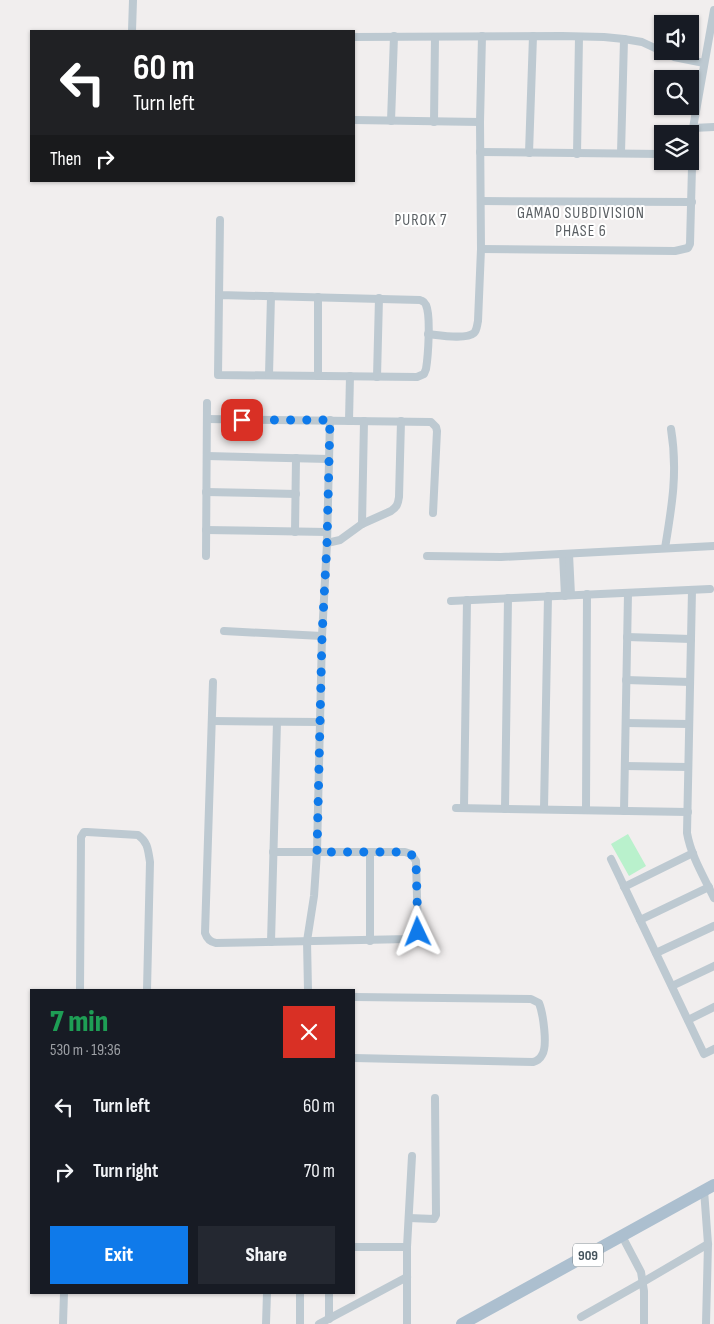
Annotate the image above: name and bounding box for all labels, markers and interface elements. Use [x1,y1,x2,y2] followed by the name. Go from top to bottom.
[654,15,699,170] map controls
[654,15,699,60] button: sound
[133,47,195,90] text: 60 m
[50,50,115,115] icon: left
[654,70,699,115] button: search
[133,90,195,117] text: Turn left
[654,125,699,170] button: layers
[91,145,119,173] icon: right
[50,148,81,171] text: Then
[517,204,645,241] district label: GAMAO SUBDIVISION PHASE 6
[394,211,448,230] district label: PUROK 7
[221,399,263,441] pin
[228,406,256,434] icon: arrive
[391,905,443,957] position arrow
[50,1004,108,1040] text: 7 min
[283,1006,335,1058] button: close
[50,1041,121,1060] text: 530 m · 19:36
[50,1093,78,1121] icon: left
[93,1095,150,1118] text: Turn left
[303,1095,335,1118] text: 60 m
[50,1158,78,1186] icon: right
[93,1160,158,1183] text: Turn right
[304,1160,335,1183] text: 70 m
[50,1226,188,1284] button: Exit
[198,1226,335,1284] button: Share
[573,1244,603,1266] road number: 909

